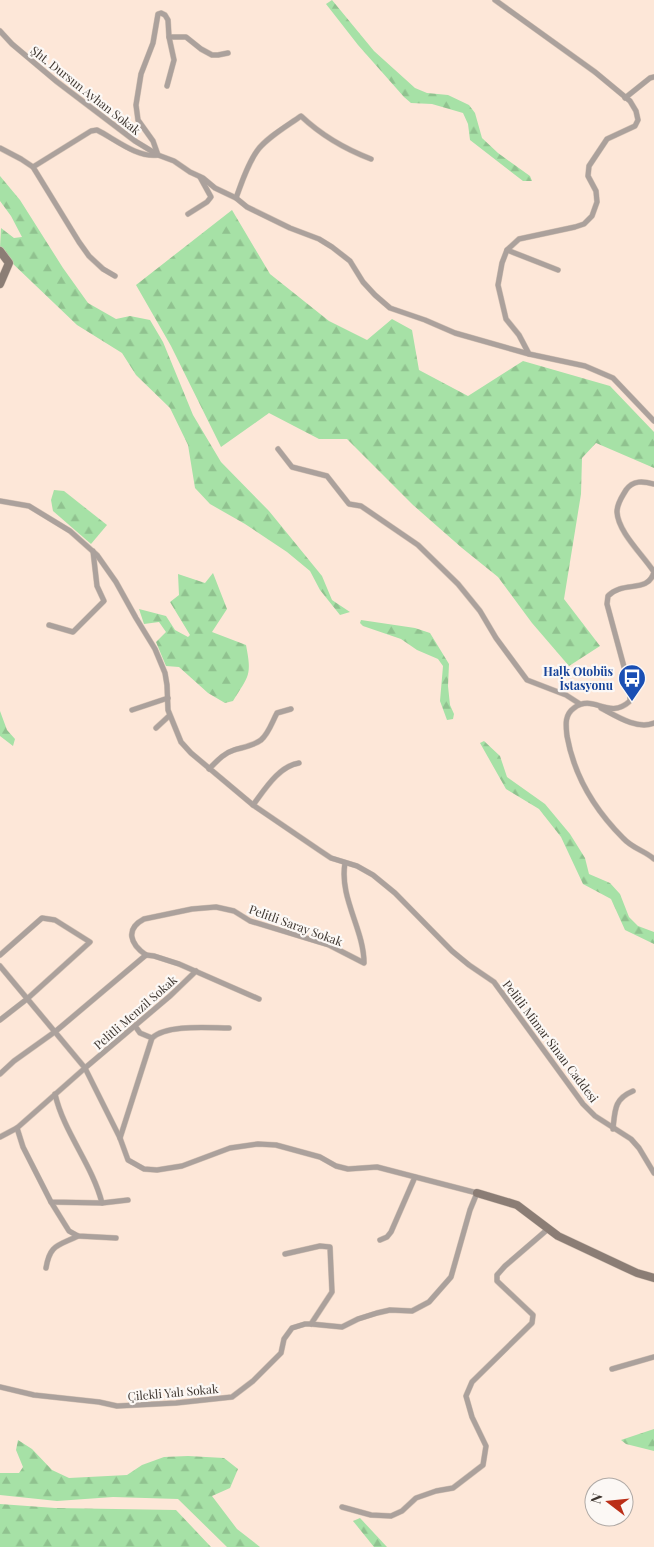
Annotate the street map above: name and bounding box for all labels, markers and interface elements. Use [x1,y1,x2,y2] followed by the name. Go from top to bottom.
[28,42,145,138] street label: Şht. Dursun Ayhan Sokak
[543,663,614,693] place label: Halk Otobüs İstasyonu
[617,663,647,702] bus stop icon: Halk Otobüs İstasyonu
[247,901,345,949] street label: Pelitli Saray Sokak
[90,971,180,1053] street label: Pelitli Menzil Sokak
[500,977,603,1106] street label: Pelitli Mimar Sinan Caddesi
[127,1380,220,1404] street label: Çilekli Yalı Sokak
[584,1477,634,1527] north arrow
[585,1491,607,1506] text: N

